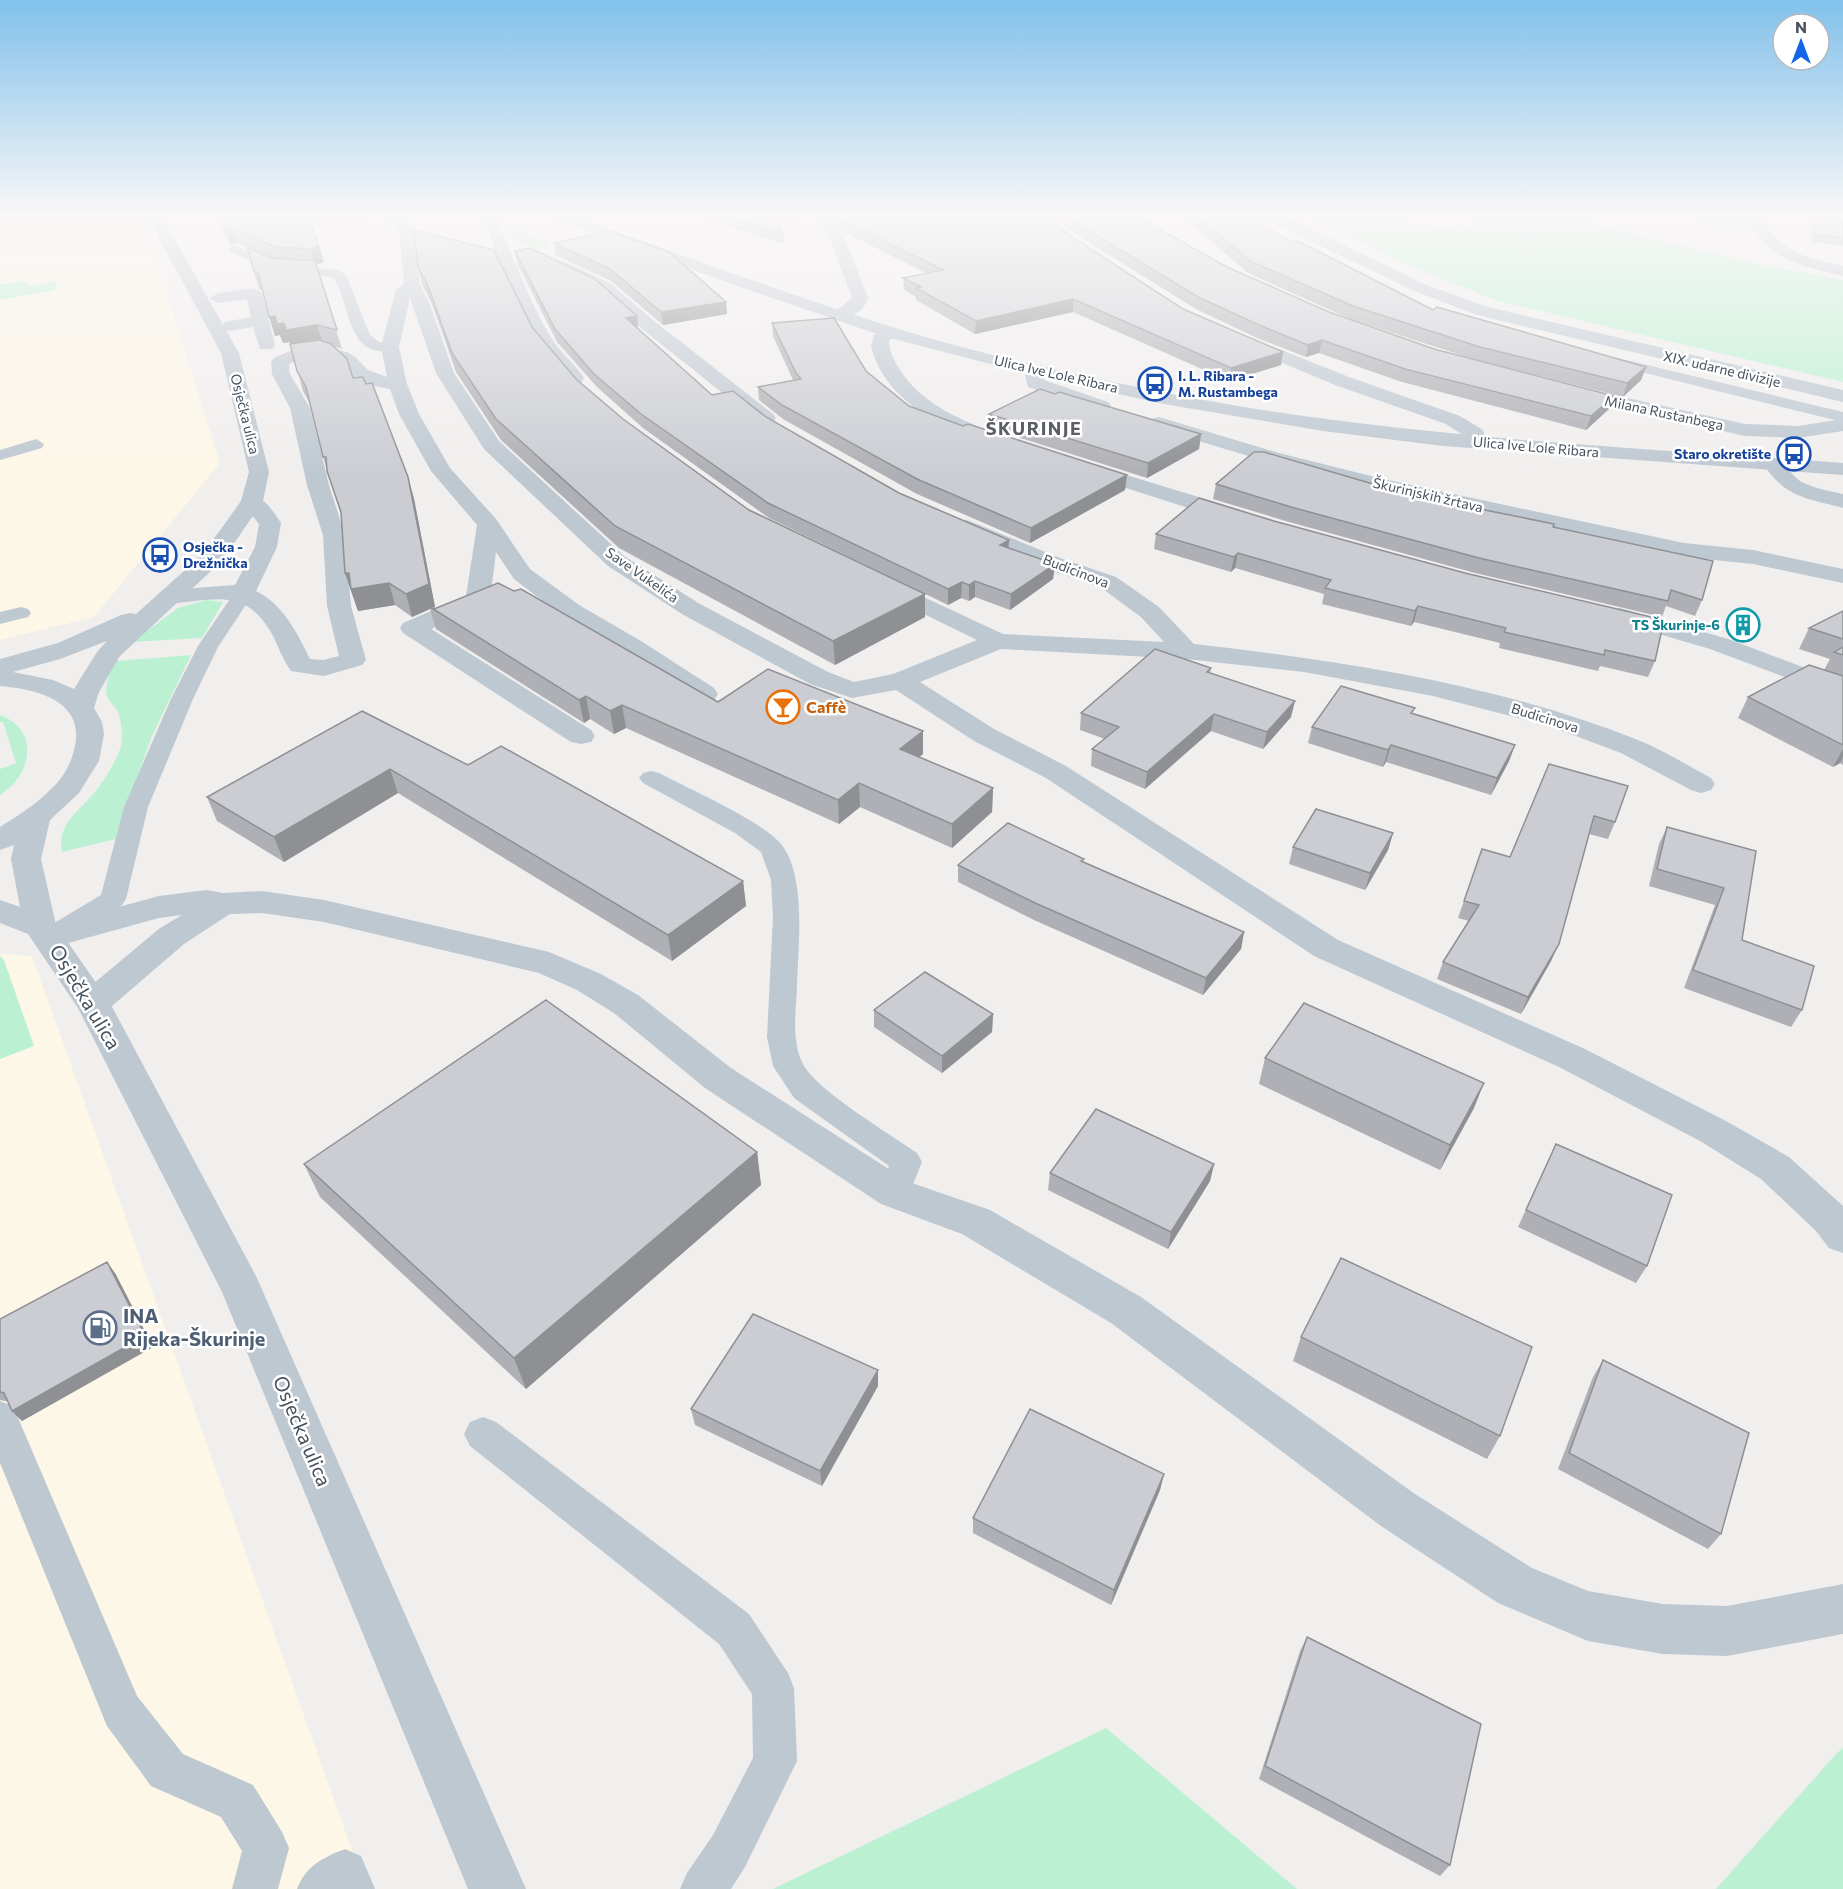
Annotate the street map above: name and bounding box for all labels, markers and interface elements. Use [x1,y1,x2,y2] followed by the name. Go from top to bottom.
[1771,12,1831,72] north arrow
[1795,17,1807,36] text: N
[1662,347,1782,390] street label: XIX. udarne divizije
[993,351,1120,396] street label: Ulica Ive Lole Ribara
[1137,366,1173,402] bus stop icon: I. L. Ribara - M. Rustambega
[1178,367,1278,400] place label: I. L. Ribara - M. Rustambega
[227,372,264,456] street label: Osječka ulica
[1603,392,1725,433] street label: Milana Rustanbega
[986,417,1082,439] district label: ŠKURINJE
[1472,433,1600,460] street label: Ulica Ive Lole Ribara
[1776,436,1812,472] bus stop icon: Staro okretište
[1674,445,1771,462] place label: Staro okretište
[1371,474,1485,515] street label: Škurinjskih žrtava
[142,537,178,573] bus stop icon: Osječka - Drežnička
[183,538,248,571] place label: Osječka - Drežnička
[603,543,682,606] street label: Save Vukelića
[1041,550,1112,591] street label: Budicinova
[1725,607,1761,643] building icon: TS Škurinje-6
[1632,616,1720,633] place label: TS Škurinje-6
[765,689,801,725] bar icon: Caffè
[806,697,846,716] place label: Caffè
[1509,699,1581,736] street label: Budicinova
[45,940,126,1053] street label: Osječka ulica
[123,1303,265,1350] place label: INA Rijeka-Škurinje
[82,1310,118,1346] fuel station icon: INA Rijeka-Škurinje
[269,1372,337,1490] street label: Osječka ulica

